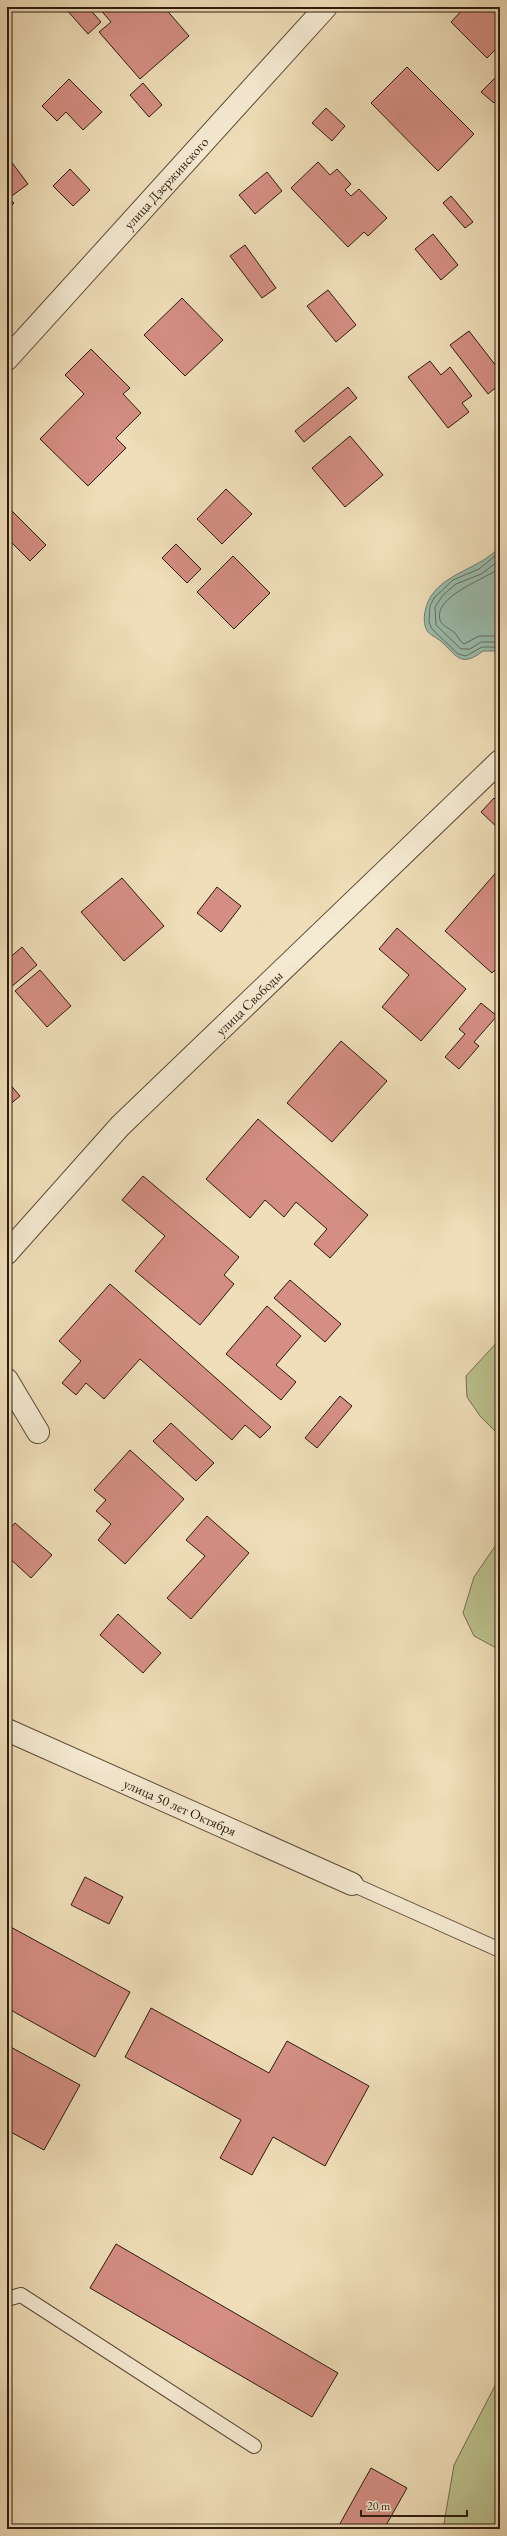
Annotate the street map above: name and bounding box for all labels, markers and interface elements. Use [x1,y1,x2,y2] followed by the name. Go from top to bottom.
[120,133,212,233] street label: улица Дзержинского
[212,966,287,1039] street label: улица Свободы
[121,1774,239,1840] street label: улица 50 лет Октября
[361,2492,467,2518] scale bar
[367,2498,391,2514] text: 20 m

